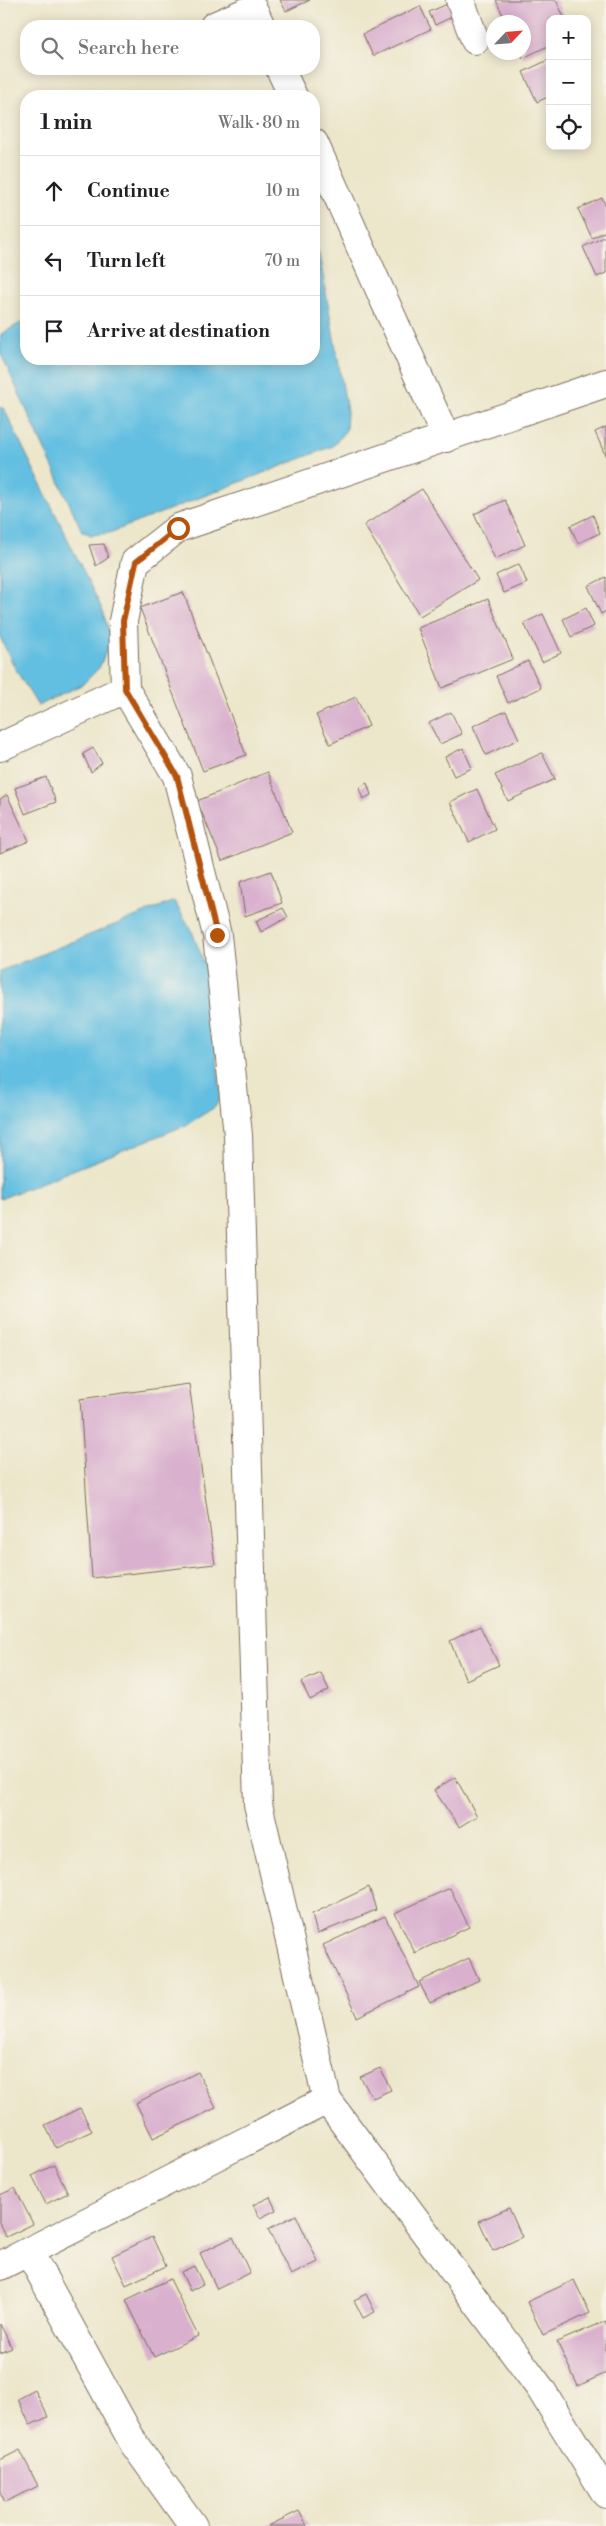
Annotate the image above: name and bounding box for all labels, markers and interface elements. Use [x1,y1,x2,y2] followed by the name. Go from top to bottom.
[486,15,531,60] north arrow
[546,15,591,150] map controls
[546,15,591,60] button: +
[20,20,320,75] search box
[38,34,66,62] icon: search
[78,36,179,60] text: Search here
[546,60,591,105] button: −
[546,105,591,150] button: locate
[40,110,92,136] text: 1 min
[218,113,300,133] text: Walk · 80 m
[40,177,68,205] icon: ahead
[87,179,170,203] text: Continue
[266,181,300,201] text: 10 m
[40,247,68,275] icon: left
[87,249,166,273] text: Turn left
[264,251,300,271] text: 70 m
[40,317,68,345] icon: arrive
[87,319,270,343] text: Arrive at destination
[167,517,190,540] route start
[206,924,229,947] route end

